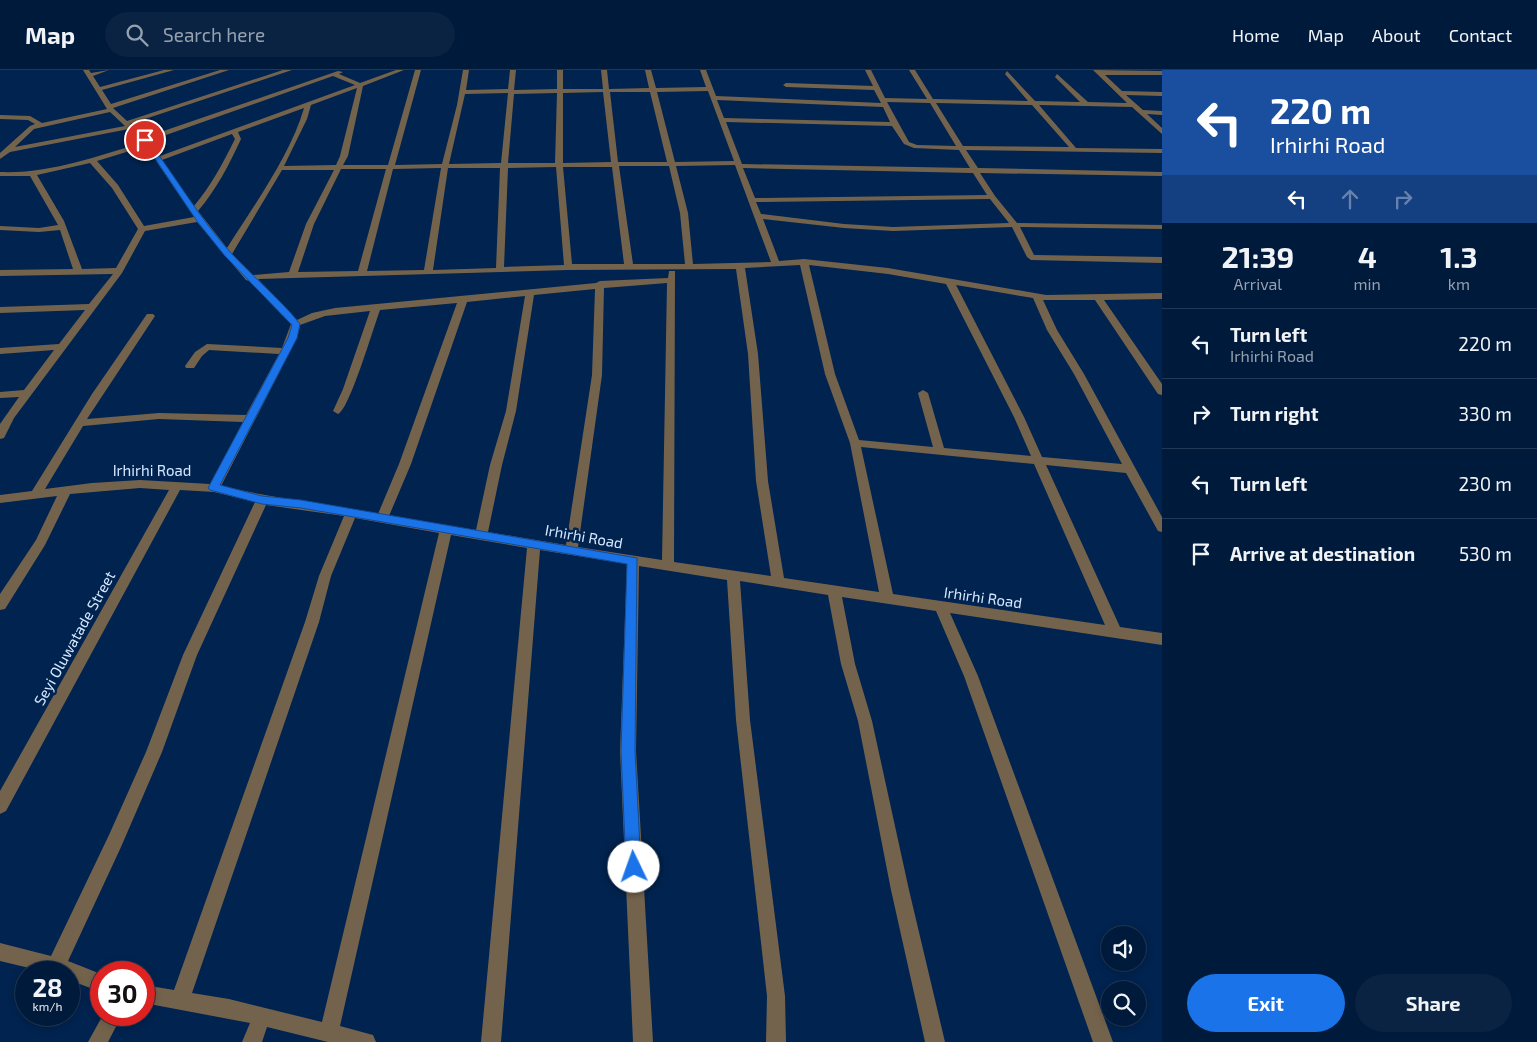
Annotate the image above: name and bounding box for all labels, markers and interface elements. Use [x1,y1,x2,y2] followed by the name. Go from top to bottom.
[105,12,455,57] search box
[25,20,75,49] text: Map
[123,21,151,49] icon: search
[163,23,265,46] text: Search here
[1232,24,1280,46] text: Home
[1308,24,1344,46] text: Map
[1372,24,1421,46] text: About
[1449,24,1512,46] text: Contact
[1270,89,1371,131] text: 220 m
[1187,90,1252,155] icon: left
[124,119,166,161] pin
[131,126,159,154] icon: arrive
[1270,131,1385,157] text: Irhirhi Road
[1283,185,1311,213] icon: left
[1336,185,1364,213] icon: ahead
[1389,185,1417,213] icon: right
[1221,238,1294,274] text: 21:39
[1358,238,1377,274] text: 4
[1440,238,1478,274] text: 1.3
[1233,274,1282,293] text: Arrival
[1354,274,1381,293] text: min
[1448,274,1470,293] text: km
[1230,323,1307,346] text: Turn left
[1187,330,1215,358] icon: left
[1458,332,1512,355] text: 220 m
[1230,346,1314,365] text: Irhirhi Road
[1187,400,1215,428] icon: right
[1230,402,1318,425] text: Turn right
[1459,402,1512,425] text: 330 m
[113,461,191,479] street label: Irhirhi Road
[1187,470,1215,498] icon: left
[1230,472,1307,495] text: Turn left
[1458,472,1512,495] text: 230 m
[544,520,624,552] street label: Irhirhi Road
[1187,540,1215,568] icon: arrive
[1230,542,1415,565] text: Arrive at destination
[1459,542,1512,565] text: 530 m
[30,568,119,708] street label: Seyi Oluwatade Street
[943,583,1023,611] street label: Irhirhi Road
[607,840,659,892] position arrow
[1101,926,1146,1026] map controls
[1101,926,1146,971] button: sound
[90,961,155,1026] speed limit sign: 30
[32,972,63,1002] text: 28
[1187,974,1345,1032] button: Exit
[1355,974,1512,1032] button: Share
[1101,981,1146,1026] button: search
[33,999,62,1013] text: km/h

